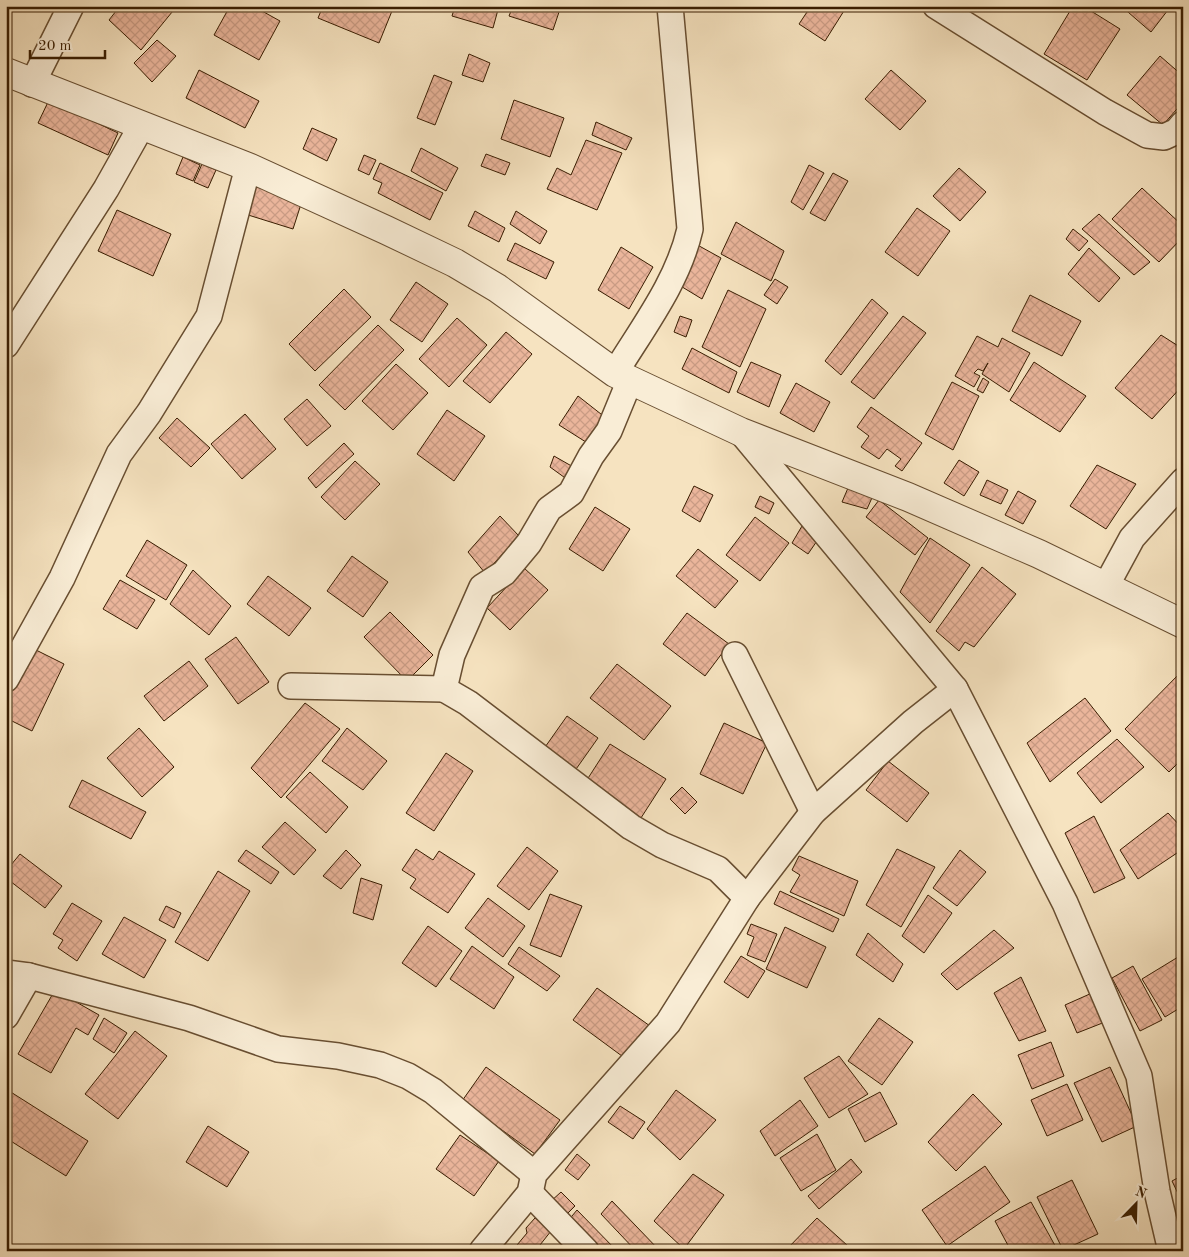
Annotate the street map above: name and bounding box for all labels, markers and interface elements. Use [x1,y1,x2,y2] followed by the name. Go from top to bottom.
[30,28,105,60] scale bar
[38,39,72,54] text: 20 m
[1112,1180,1162,1230] north arrow
[1133,1184,1149,1202] text: N

